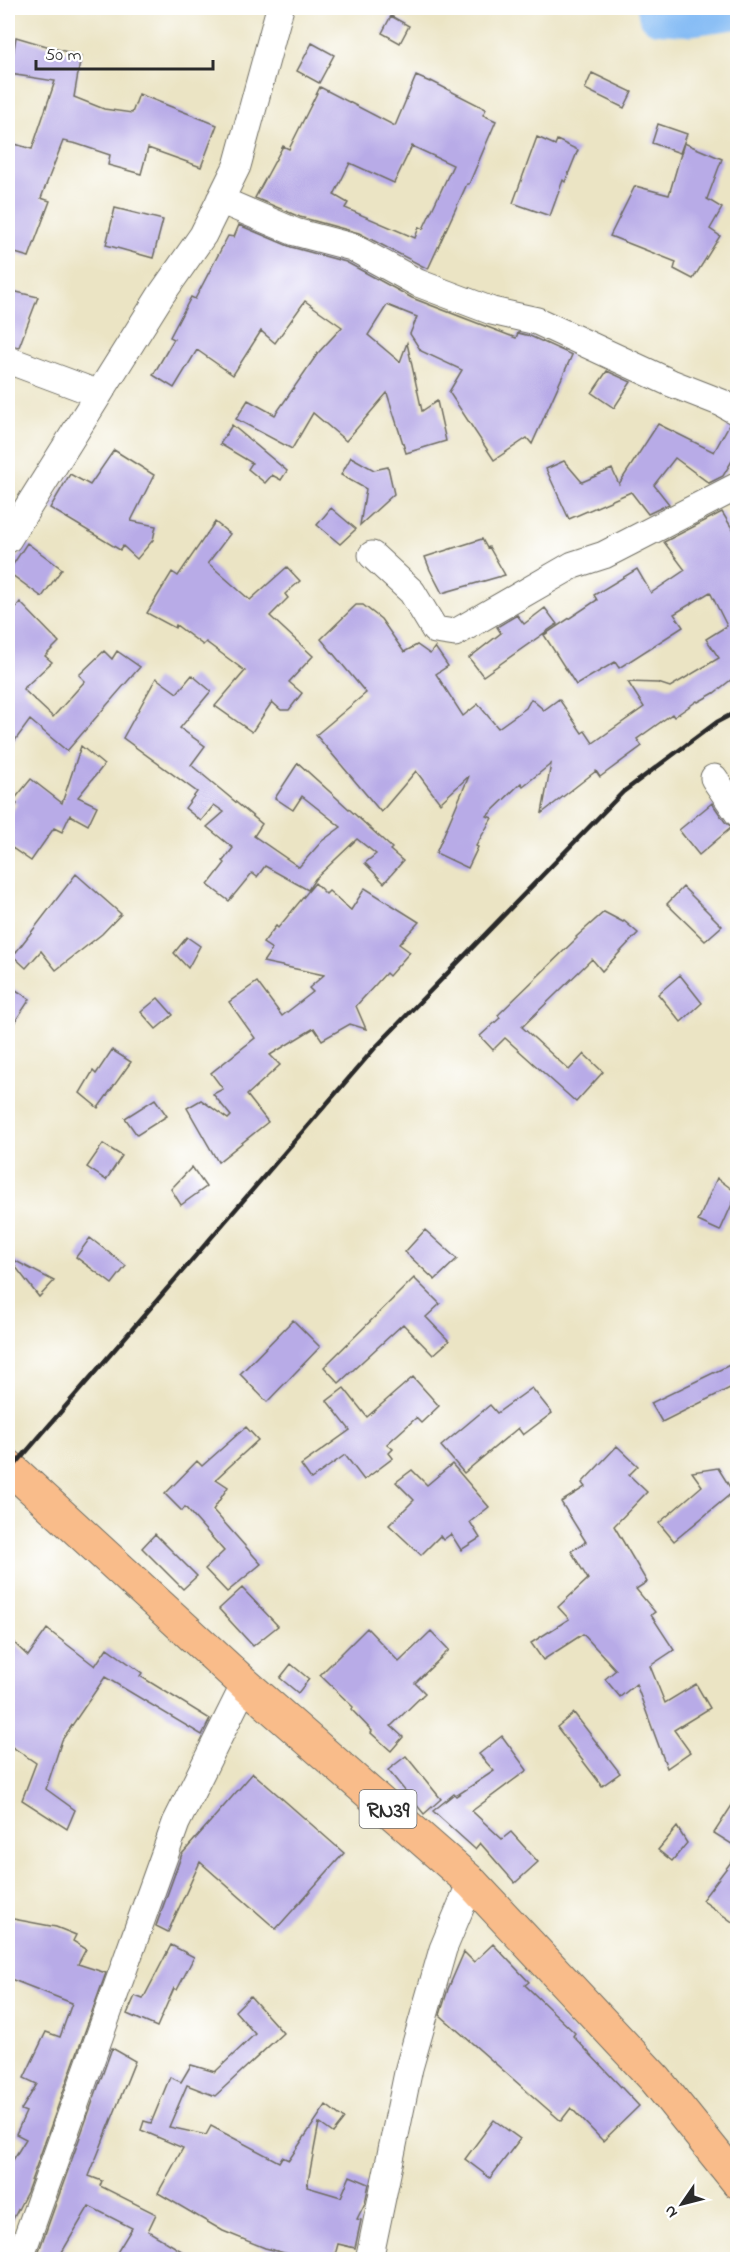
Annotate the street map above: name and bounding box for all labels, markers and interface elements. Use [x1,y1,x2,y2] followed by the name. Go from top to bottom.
[36,33,213,71] scale bar
[45,43,82,69] text: 50 m
[360,1790,416,1828] road number: RN39
[652,2174,712,2234] north arrow
[658,2200,684,2223] text: N

